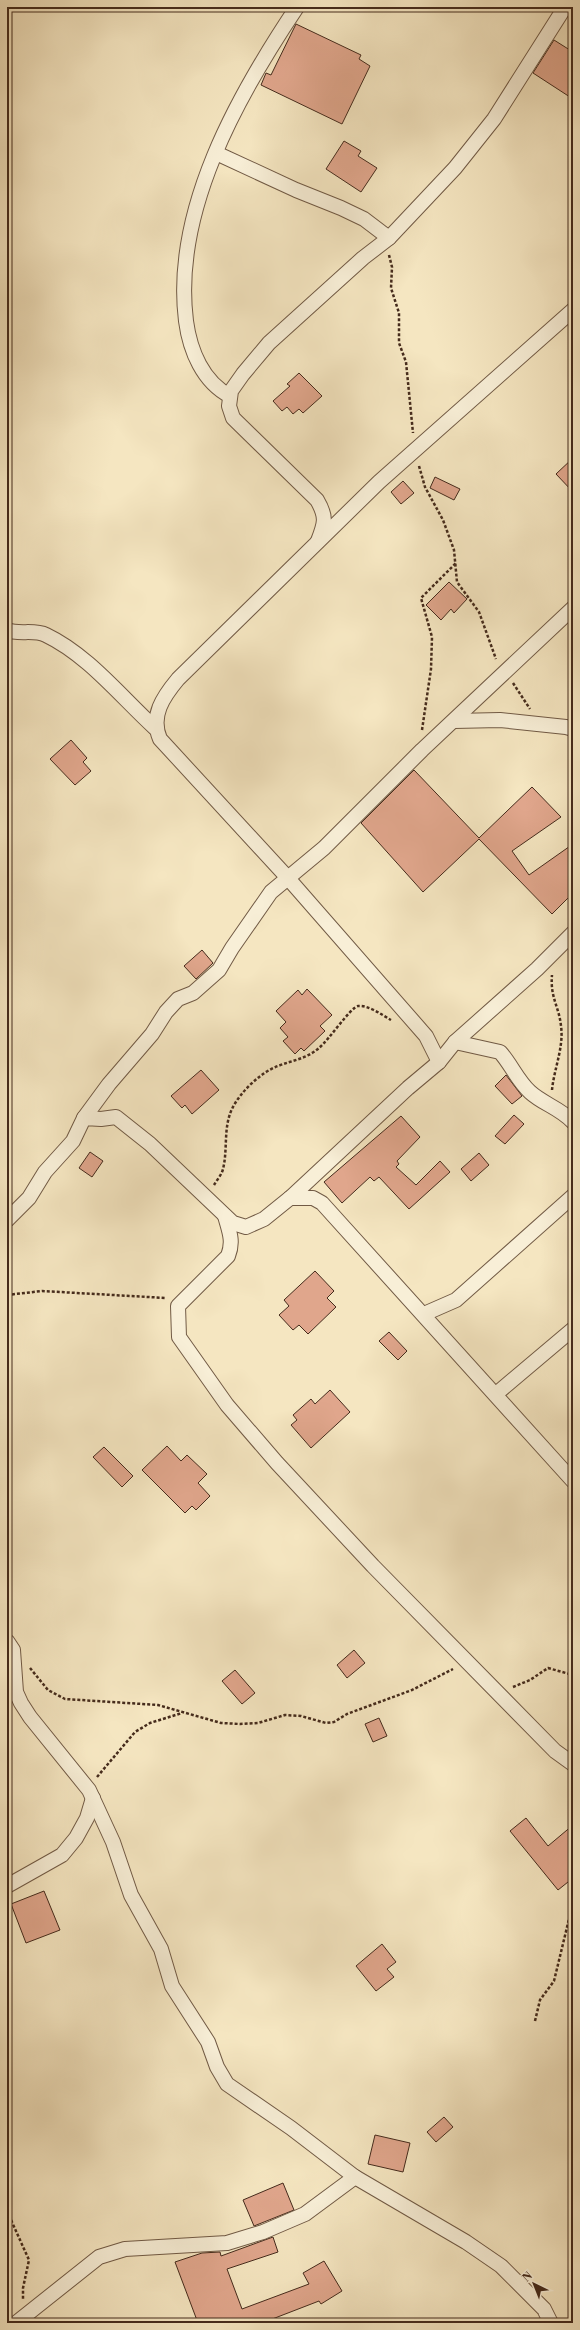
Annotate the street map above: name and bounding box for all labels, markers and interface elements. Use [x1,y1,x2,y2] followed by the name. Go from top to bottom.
[514,2264,554,2304] north arrow
[520,2269,536,2286] text: N

